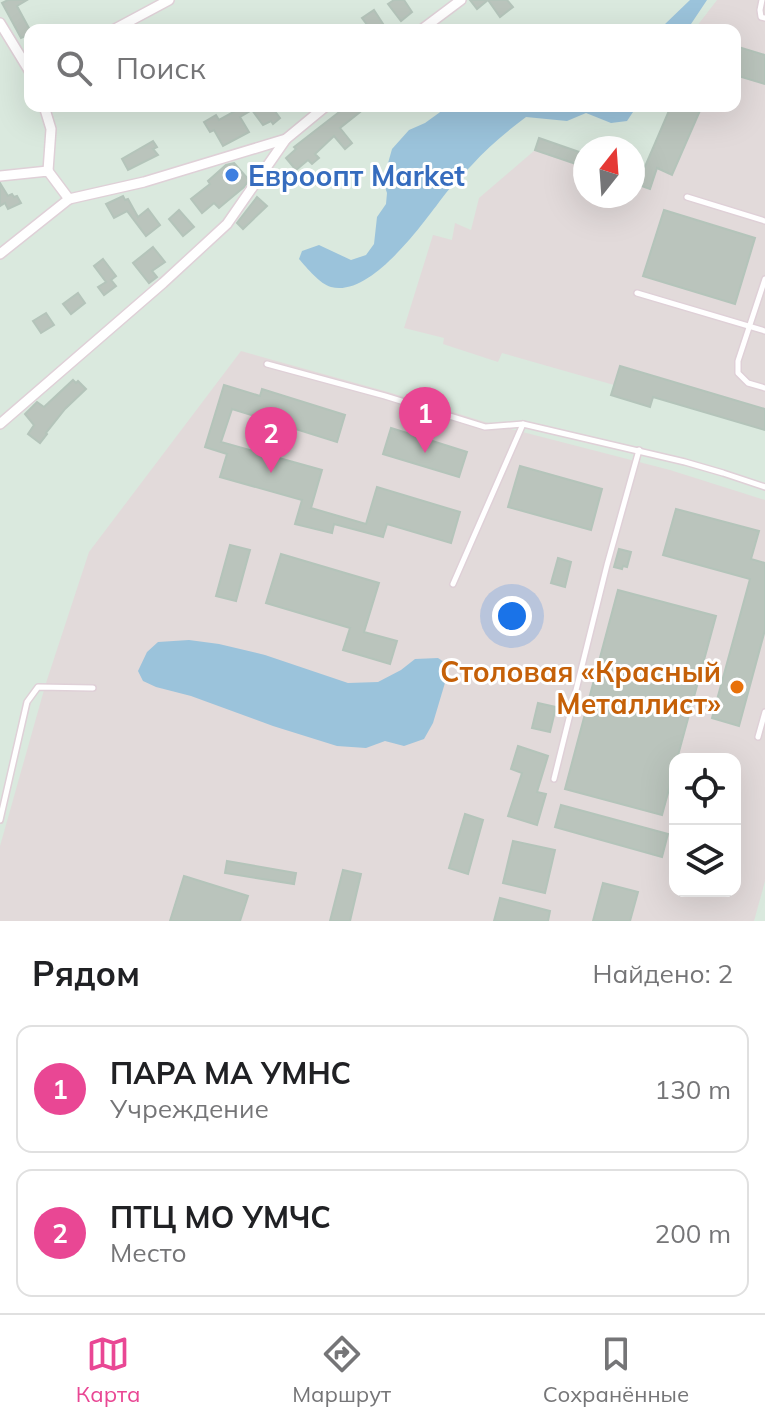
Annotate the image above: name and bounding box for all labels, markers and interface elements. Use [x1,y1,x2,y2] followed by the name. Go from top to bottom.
[24,24,741,112] search box
[52,46,96,90] icon: search
[116,49,206,87] text: Поиск
[573,136,645,208] north arrow
[248,158,465,193] place label: Евроопт Market
[223,166,241,184] marker: Евроопт Market
[399,387,451,453] pin: 1
[245,407,297,473] pin: 2
[492,596,532,636] your location
[440,654,721,721] place label: Столовая «Красный Металлист»
[728,678,746,696] marker: Столовая «Красный Металлист»
[669,753,741,897] map controls
[669,753,741,825] button: locate
[669,825,741,897] button: layers
[32,952,140,995] text: Рядом
[593,957,733,990] text: Найдено: 2
[110,1054,351,1092] text: ПАРА МА УМНС
[52,1073,68,1106] text: 1
[655,1073,731,1106] text: 130 m
[110,1092,269,1125] text: Учреждение
[110,1198,331,1236] text: ПТЦ МО УМЧС
[52,1217,68,1250] text: 2
[655,1217,731,1250] text: 200 m
[110,1236,187,1269] text: Место
[76,1332,141,1408] tab: Карта
[292,1332,391,1408] tab: Маршрут
[543,1332,689,1408] tab: Сохранённые

